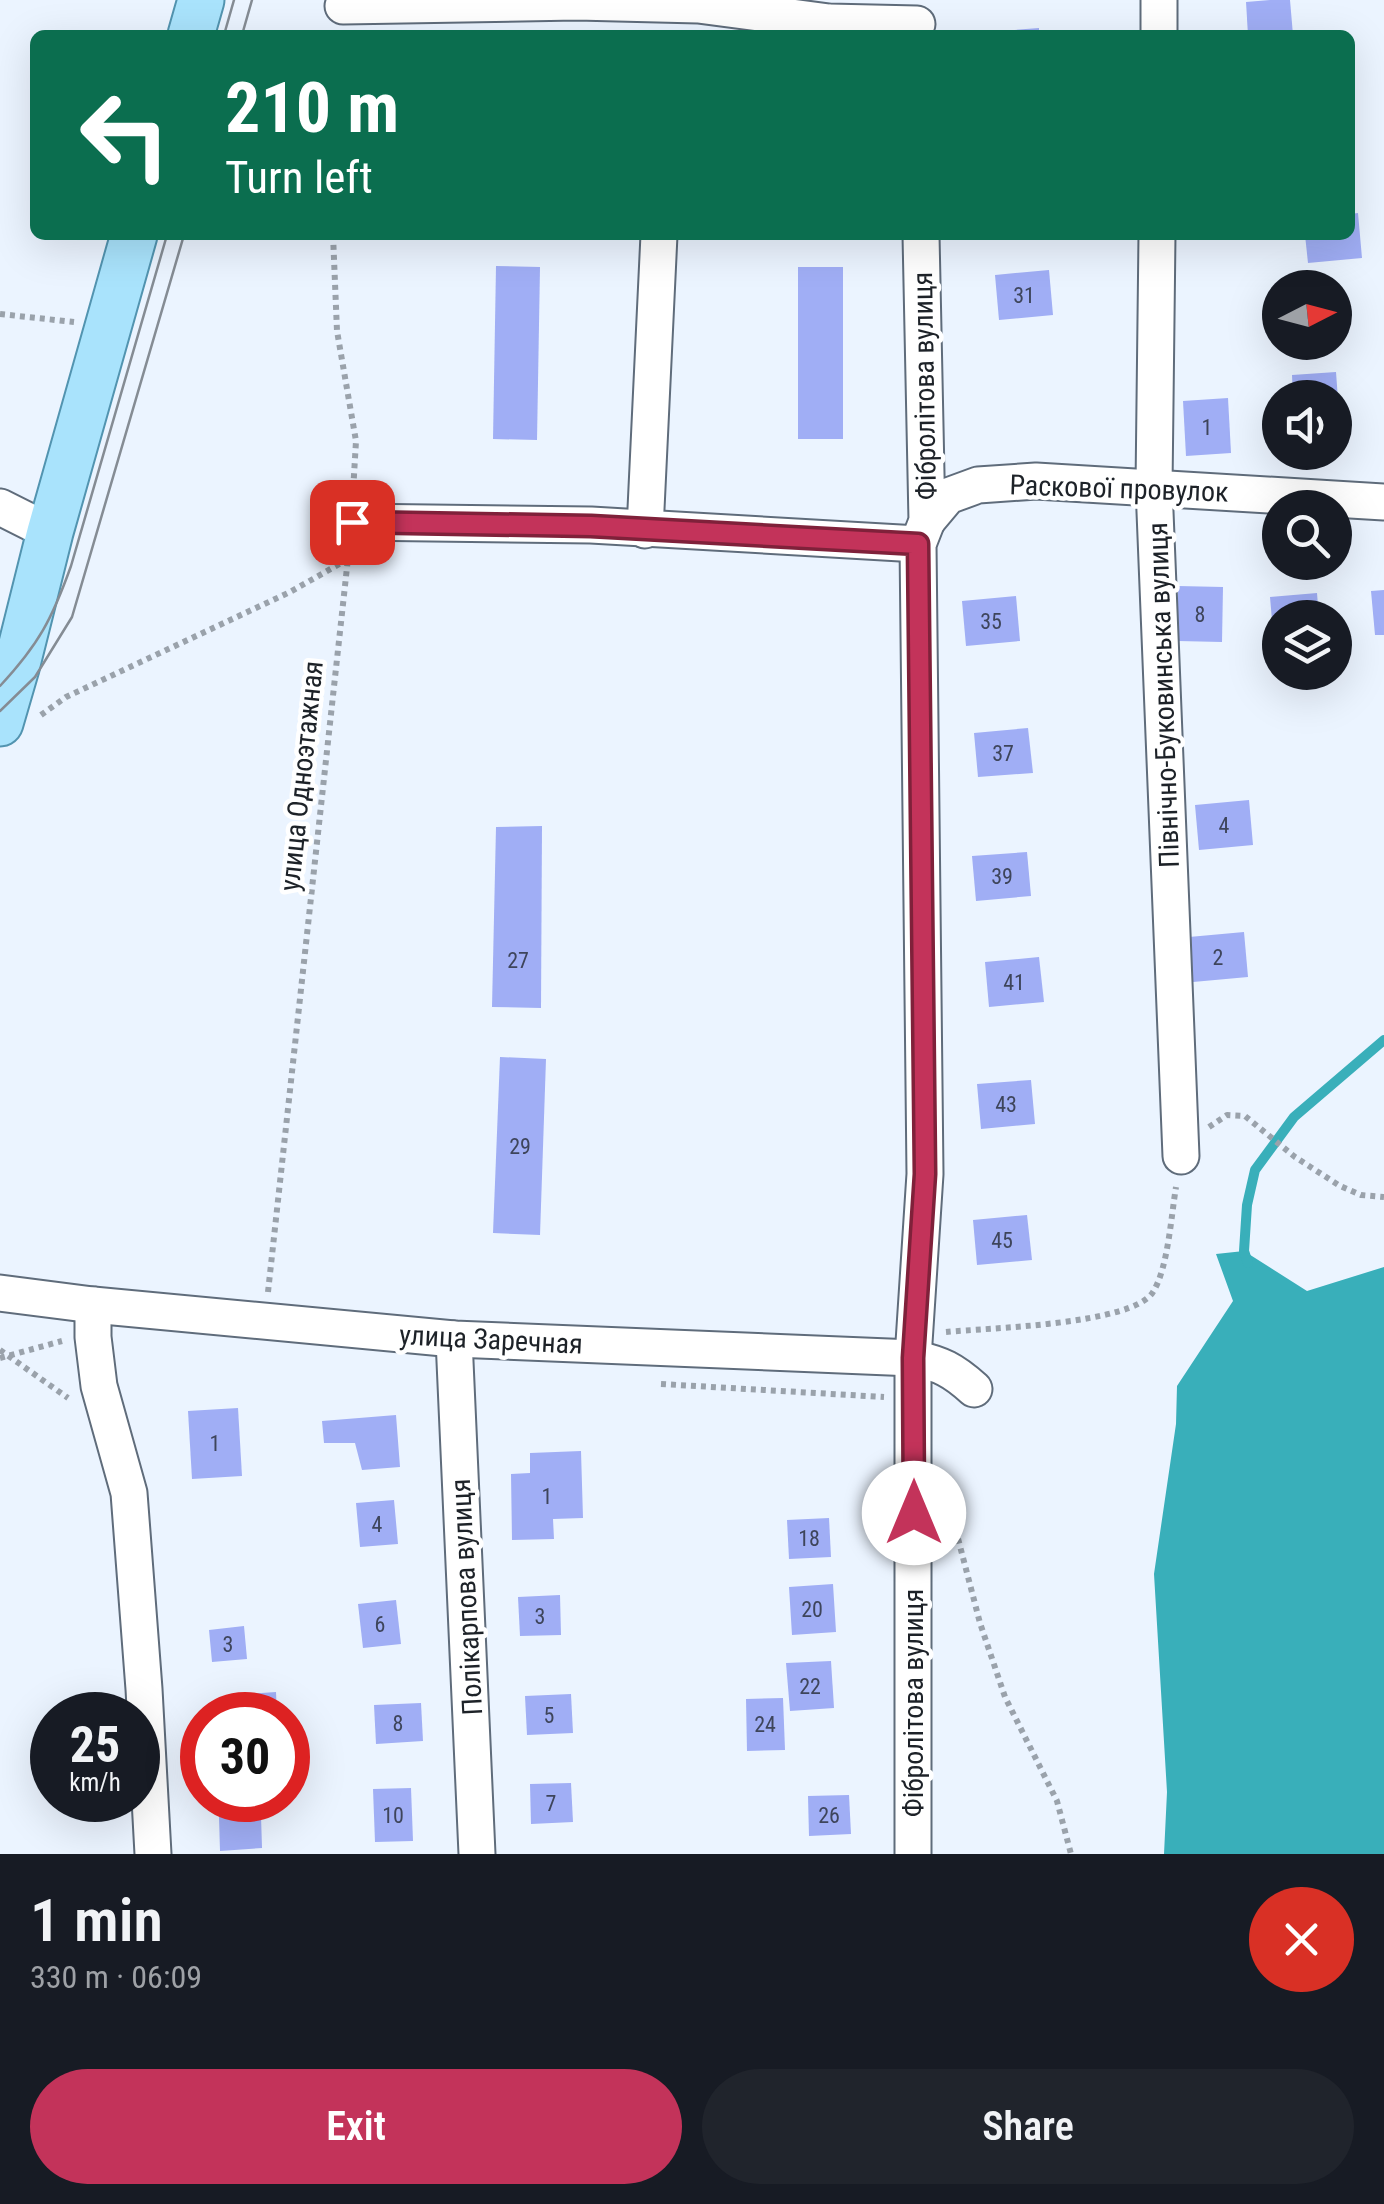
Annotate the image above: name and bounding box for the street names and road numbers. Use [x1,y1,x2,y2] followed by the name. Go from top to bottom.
[906,272,943,500] street label: Фібролітова вулиця
[1009,468,1229,509] street label: Раскової провулок
[1141,522,1186,868] street label: Північно-Буковинська вулиця
[273,659,330,893] street label: улица Одноэтажная
[398,1318,584,1361] street label: улица Заречная
[444,1478,489,1716] street label: Полікарпова вулиця
[897,1589,930,1817] street label: Фібролітова вулиця

